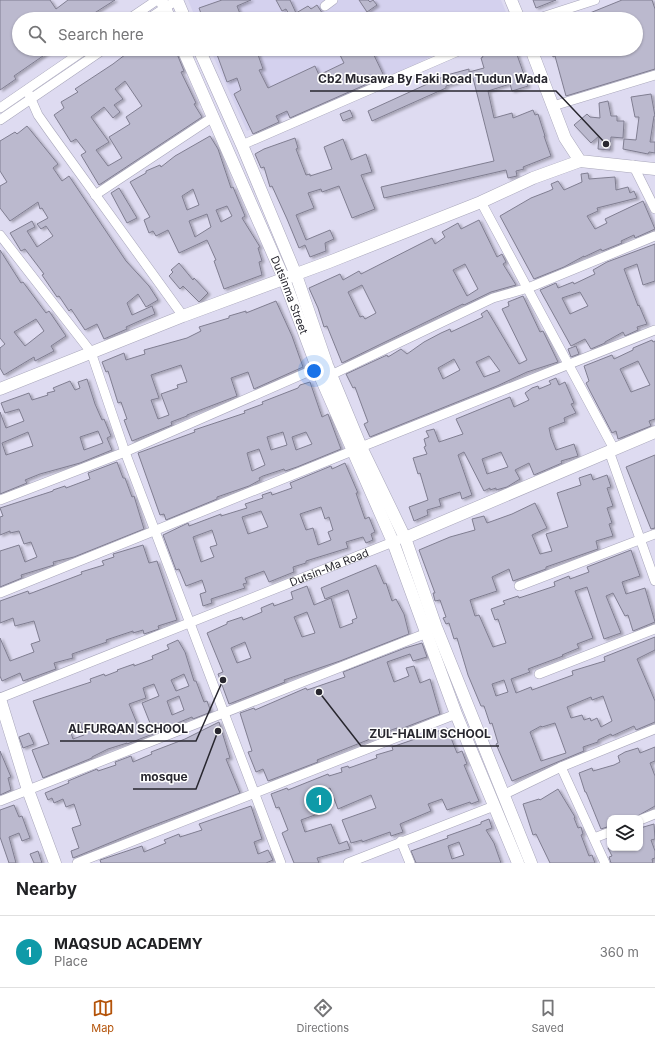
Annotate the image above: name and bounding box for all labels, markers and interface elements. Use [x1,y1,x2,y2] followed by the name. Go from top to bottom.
[12,12,643,56] search box
[26,23,48,45] icon: search
[58,25,144,44] text: Search here
[310,67,556,91] callout: Cb2 Musawa By Faki Road Tudun Wada
[318,71,548,86] text: Cb2 Musawa By Faki Road Tudun Wada
[268,254,311,336] street label: Dutsinma Street
[304,361,324,381] your location
[287,545,371,589] street label: Dutsin-Ma Road
[60,717,196,741] callout: ALFURQAN SCHOOL
[68,721,188,736] text: ALFURQAN SCHOOL
[361,722,499,746] callout: ZUL-HALIM SCHOOL
[369,726,491,741] text: ZUL-HALIM SCHOOL
[133,765,196,789] callout: mosque
[140,769,188,784] text: mosque
[306,785,332,815] pin: 1
[607,815,643,851] map controls
[607,815,643,851] button: layers
[16,879,77,899] text: Nearby
[54,934,203,953] text: MAQSUD ACADEMY
[26,944,32,960] text: 1
[600,944,639,960] text: 360 m
[54,953,88,969] text: Place
[91,997,114,1035] tab: Map
[297,997,349,1035] tab: Directions
[532,997,564,1035] tab: Saved

